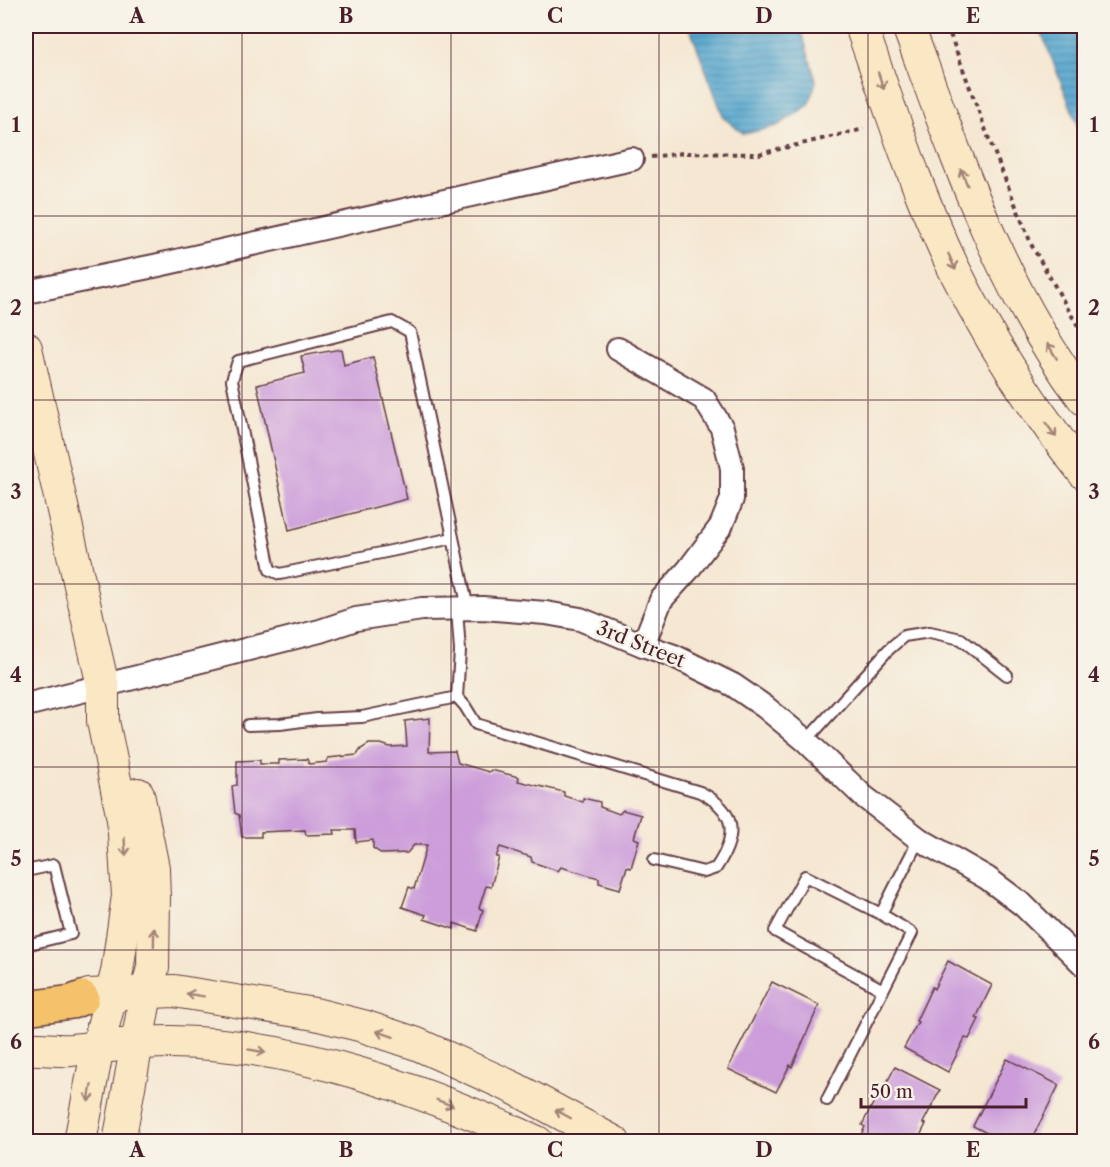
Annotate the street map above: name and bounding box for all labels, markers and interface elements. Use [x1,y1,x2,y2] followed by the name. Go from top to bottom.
[128,4,145,28] text: A
[339,4,354,28] text: B
[547,4,563,28] text: C
[755,4,773,28] text: D
[966,4,980,28] text: E
[876,71,887,90] one-way arrow
[12,113,21,137] text: 1
[1090,113,1099,137] text: 1
[958,168,969,187] one-way arrow
[946,253,958,271] one-way arrow
[10,296,22,320] text: 2
[1088,296,1100,320] text: 2
[1045,343,1057,360] one-way arrow
[1045,421,1057,437] one-way arrow
[10,480,22,504] text: 3
[1088,480,1100,504] text: 3
[593,615,689,673] street label: 3rd Street
[10,663,22,687] text: 4
[1088,663,1100,687] text: 4
[119,837,130,857] one-way arrow
[10,847,22,871] text: 5
[1088,847,1100,871] text: 5
[148,927,159,947] one-way arrow
[185,989,205,1000] one-way arrow
[376,1027,395,1038] one-way arrow
[10,1030,22,1054] text: 6
[1088,1030,1100,1054] text: 6
[247,1045,267,1056] one-way arrow
[861,1071,1026,1109] scale bar
[870,1081,913,1103] text: 50 m
[84,1082,95,1102] one-way arrow
[435,1098,454,1109] one-way arrow
[554,1108,572,1119] one-way arrow
[128,1138,145,1162] text: A
[339,1138,354,1162] text: B
[547,1138,563,1162] text: C
[755,1138,773,1162] text: D
[966,1138,980,1162] text: E

